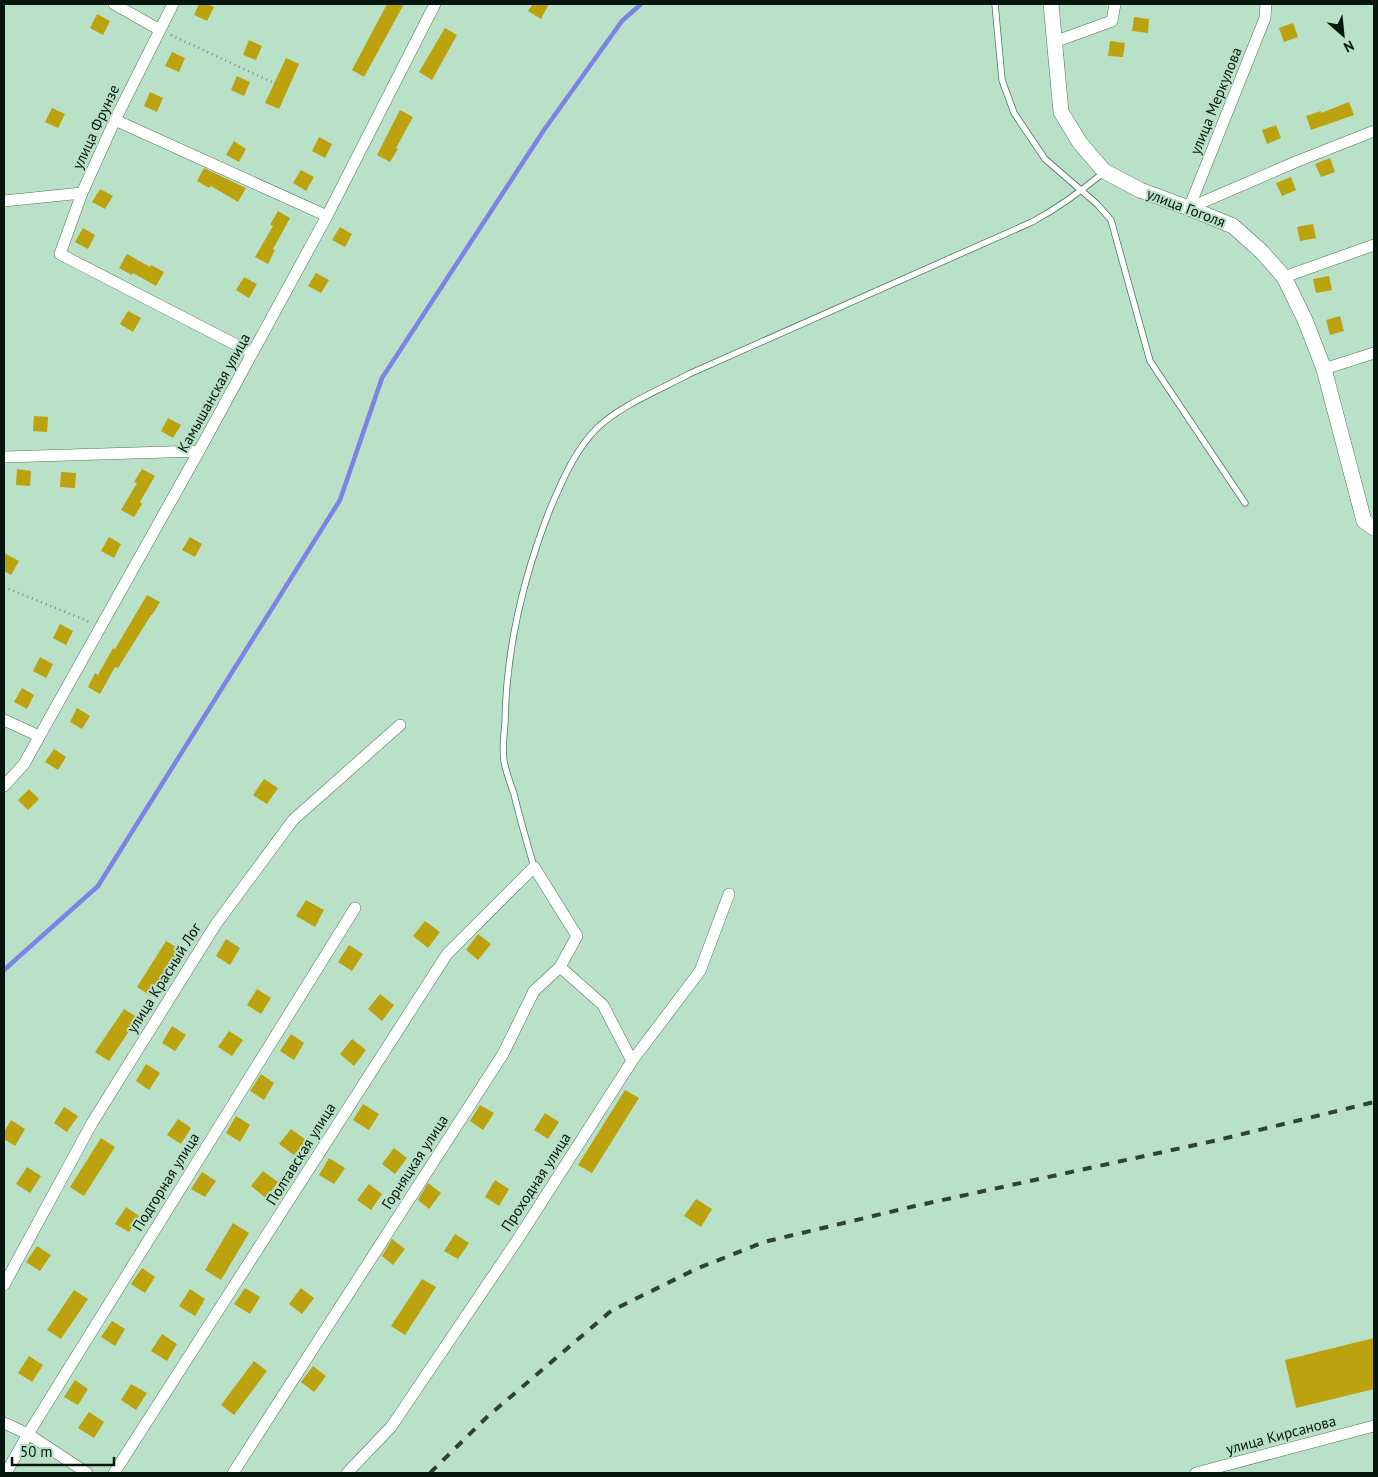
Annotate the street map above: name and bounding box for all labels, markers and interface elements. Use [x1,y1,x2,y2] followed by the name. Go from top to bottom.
[1318,10,1368,60] north arrow
[1341,36,1357,57] text: N
[1185,44,1246,157] street label: улица Меркулова
[68,81,123,172] street label: улица Фрунзе
[1144,184,1228,231] street label: улица Гоголя
[173,330,254,456] street label: Камышанская улица
[122,919,205,1036] street label: улица Красный Лог
[262,1099,340,1208] street label: Полтавская улица
[377,1111,452,1212] street label: Горняцкая улица
[128,1129,203,1234] street label: Подгорная улица
[497,1129,575,1235] street label: Проходная улица
[1224,1411,1338,1458] street label: улица Кирсанова
[12,1434,115,1466] scale bar
[20,1442,53,1461] text: 50 m

